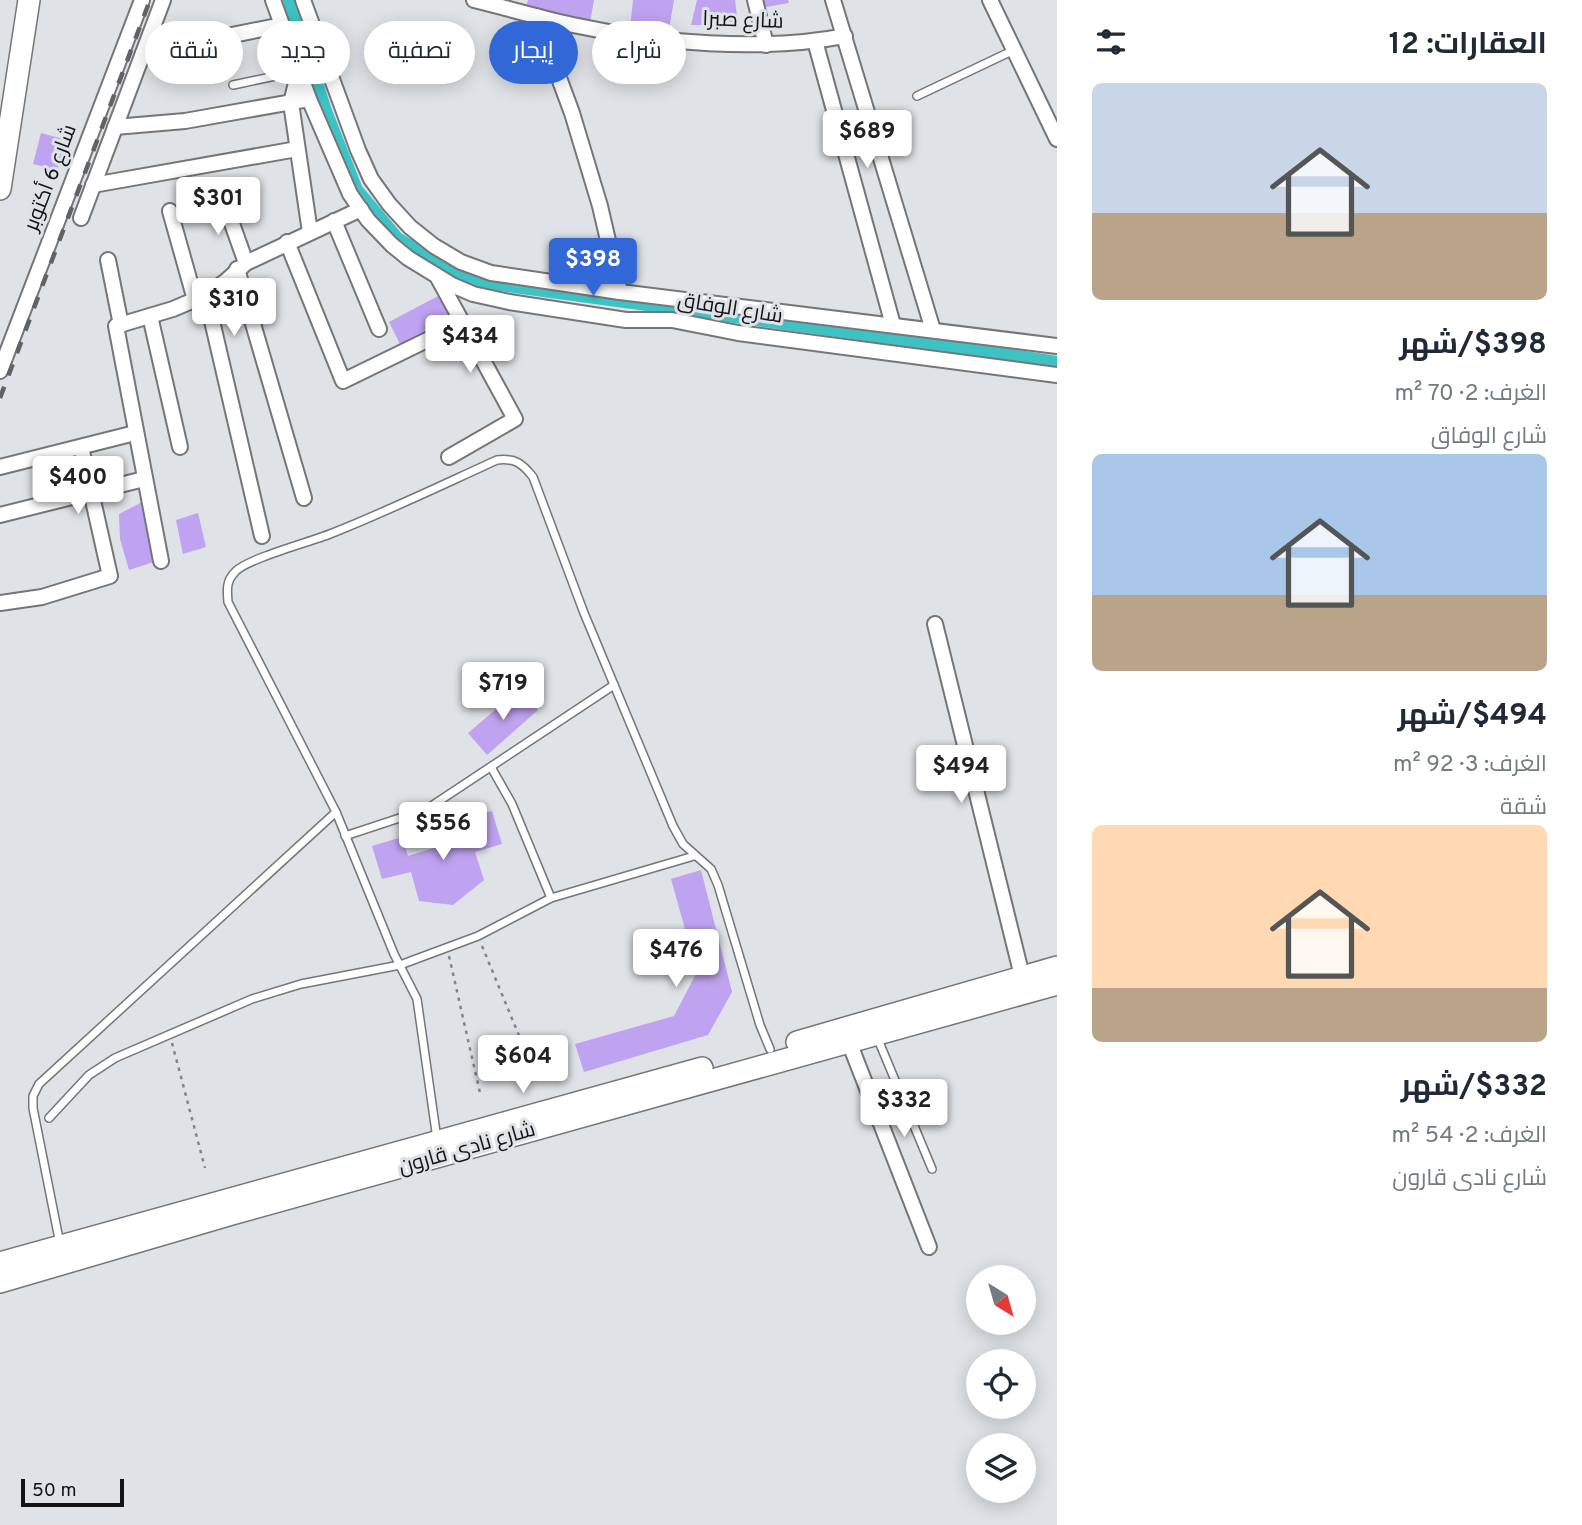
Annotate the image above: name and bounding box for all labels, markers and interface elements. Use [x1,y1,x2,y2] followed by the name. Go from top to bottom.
[702,6,784,36] street label: شارع صبرا
[145,21,243,84] chip: شقة
[257,21,350,84] chip: جديد
[364,21,475,84] chip: تصفية
[489,21,578,84] chip: إيجار
[592,21,686,84] chip: شراء
[1092,23,1130,61] icon: filters
[1389,27,1547,64] text: العقارات: 12
[826,110,908,170] pin: $689
[839,118,895,147] text: $689
[17,120,84,236] street label: شارع 6 أكتوبر
[1257,129,1383,255] icon: home
[177,177,259,237] pin: $301
[192,185,244,214] text: $301
[552,238,634,298] pin: $398
[565,246,621,275] text: $398
[193,278,275,338] pin: $310
[208,286,260,315] text: $310
[675,287,785,331] street label: شارع الوفاق
[429,316,511,375] pin: $434
[441,323,499,352] text: $434
[1399,327,1547,364] text: $398/شهر
[1394,380,1547,409] text: الغرف: 2 · 70 m²
[1431,423,1547,452] text: شارع الوفاق
[37,456,119,516] pin: $400
[49,464,108,493] text: $400
[1257,500,1383,626] icon: home
[462,662,544,722] pin: $719
[478,670,528,699] text: $719
[1398,698,1547,735] text: $494/شهر
[920,746,1002,805] pin: $494
[1393,751,1547,780] text: الغرف: 3 · 92 m²
[932,753,990,782] text: $494
[1500,794,1547,823] text: شقة
[402,802,484,862] pin: $556
[415,810,471,839] text: $556
[1257,871,1383,997] icon: home
[635,930,717,989] pin: $476
[649,937,703,966] text: $476
[482,1036,564,1095] pin: $604
[494,1043,552,1072] text: $604
[1401,1069,1547,1106] text: $332/شهر
[863,1080,945,1139] pin: $332
[876,1087,932,1116] text: $332
[395,1117,539,1181] street label: شارع نادى قارون
[1391,1122,1547,1151] text: الغرف: 2 · 54 m²
[1392,1165,1547,1194] text: شارع نادى قارون
[966,1265,1036,1335] north arrow
[966,1265,1036,1503] map controls
[966,1349,1036,1419] button: locate
[966,1433,1036,1503] button: layers
[21,1476,124,1508] scale bar
[32,1479,77,1503] text: 50 m

